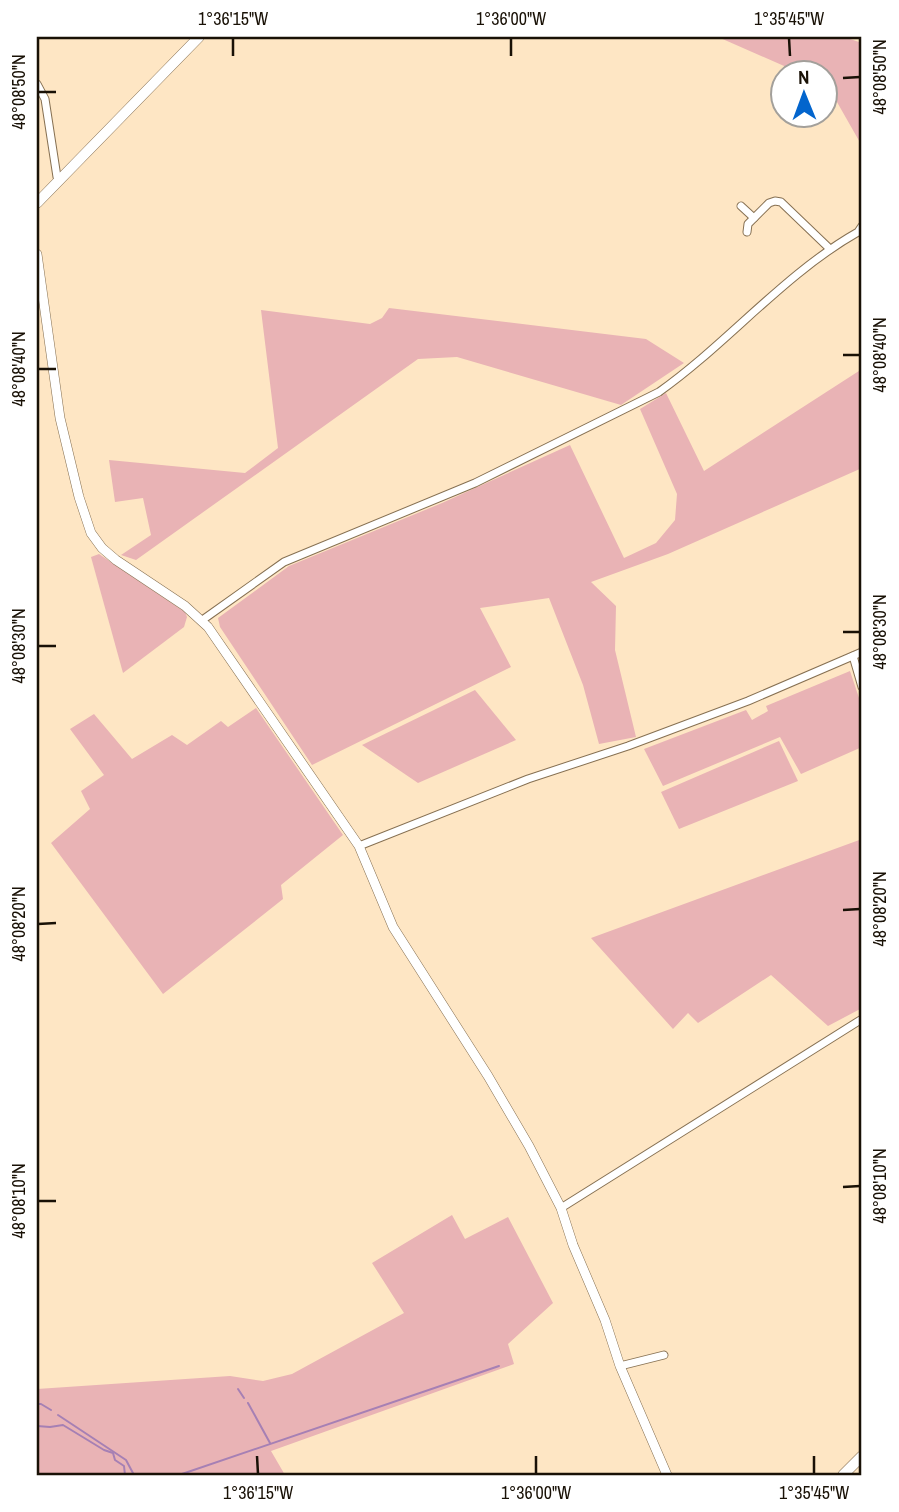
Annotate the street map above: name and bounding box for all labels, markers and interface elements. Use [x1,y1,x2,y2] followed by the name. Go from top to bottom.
[198,6,268,31] text: 1°36'15"W
[476,6,546,31] text: 1°36'00"W
[754,6,824,31] text: 1°35'45"W
[867,39,892,115] text: 48°08'50"N
[6,54,31,130] text: 48°08'50"N
[769,60,839,130] north arrow
[798,64,810,90] text: N
[867,317,892,393] text: 48°08'40"N
[6,331,31,407] text: 48°08'40"N
[867,594,892,670] text: 48°08'30"N
[6,608,31,684] text: 48°08'30"N
[867,871,892,947] text: 48°08'20"N
[6,886,31,962] text: 48°08'20"N
[867,1148,892,1224] text: 48°08'10"N
[6,1163,31,1239] text: 48°08'10"N
[223,1480,293,1505] text: 1°36'15"W
[501,1480,571,1505] text: 1°36'00"W
[779,1480,849,1505] text: 1°35'45"W

